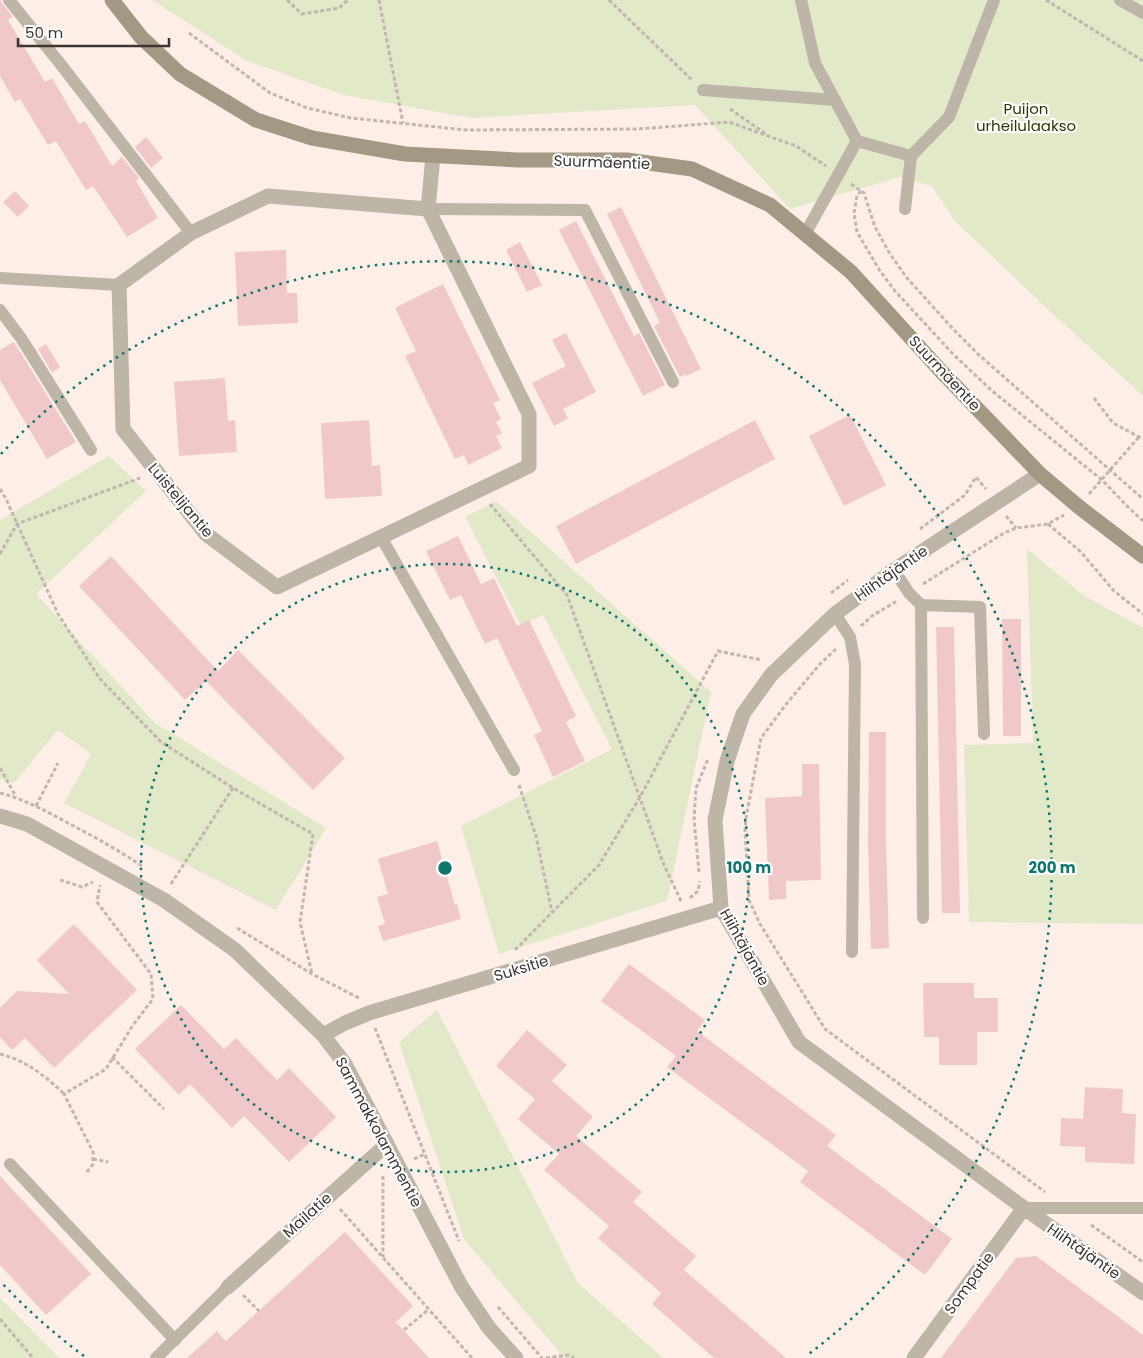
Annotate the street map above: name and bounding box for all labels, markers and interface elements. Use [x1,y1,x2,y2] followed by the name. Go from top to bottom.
[18,15,169,47] scale bar
[25,22,63,43] text: 50 m
[976,98,1076,136] park label: Puijon urheilulaakso
[553,150,651,174] street label: Suurmäentie
[904,331,986,415] street label: Suurmäentie
[143,458,219,542] street label: Luistelijantie
[850,540,932,606] street label: Hiihtäjäntie
[727,857,771,878] text: 100 m
[1028,857,1076,878] text: 200 m
[436,859,454,877] centre of rings
[715,905,775,989] street label: Hiihtäjäntie
[491,950,551,986] street label: Suksitie
[330,1053,428,1211] street label: Sammakkolammentie
[278,1187,336,1243] street label: Mailatie
[1043,1218,1125,1284] street label: Hiihtäjäntie
[939,1247,999,1319] street label: Sompatie

